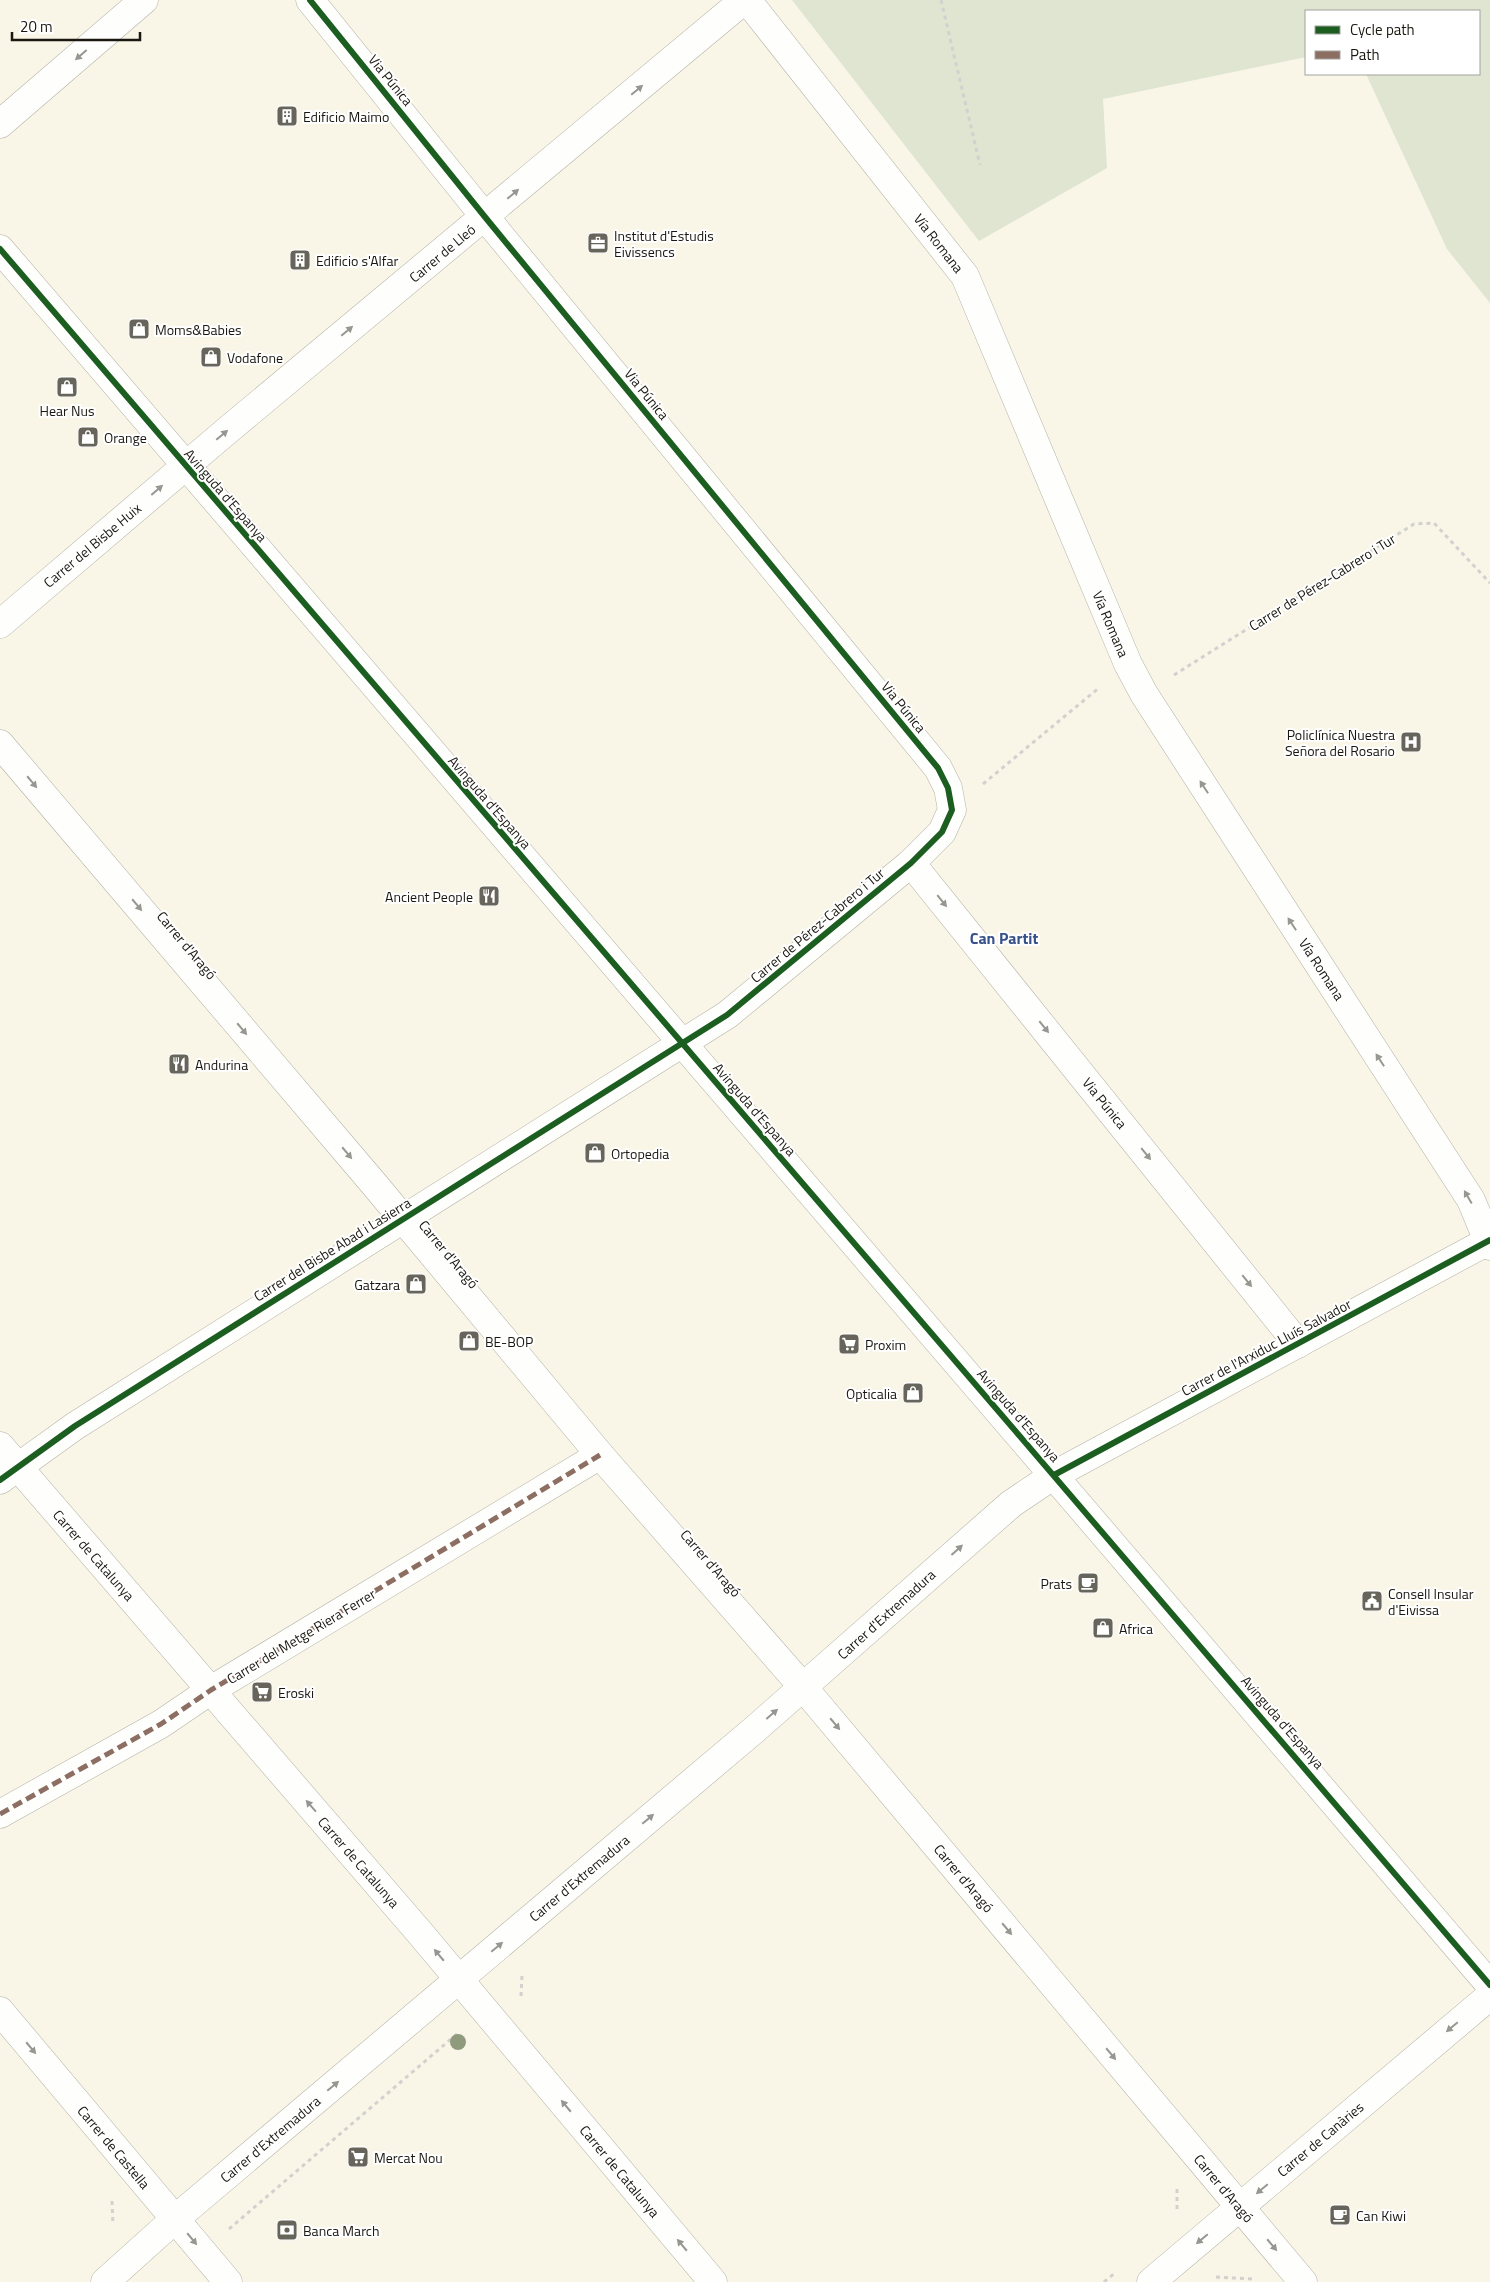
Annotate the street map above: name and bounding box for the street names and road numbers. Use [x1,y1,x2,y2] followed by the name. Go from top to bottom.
[364,50,418,110] street label: Via Púnica
[909,209,969,277] street label: Vía Romana
[404,219,480,287] street label: Carrer de Lleó
[620,364,674,424] street label: Via Púnica
[180,444,272,546] street label: Avinguda d'Espanya
[39,497,146,592] street label: Carrer del Bisbe Huix
[1245,528,1400,636] street label: Carrer de Pérez-Cabrero i Tur
[1088,587,1134,661] street label: Vía Romana
[877,677,931,737] street label: Via Púnica
[444,751,536,853] street label: Avinguda d'Espanya
[745,862,889,987] street label: Carrer de Pérez-Cabrero i Tur
[152,906,222,984] street label: Carrer d'Aragó
[1294,934,1350,1004] street label: Vía Romana
[709,1058,801,1160] street label: Avinguda d'Espanya
[1078,1073,1132,1133] street label: Via Púnica
[249,1192,415,1306] street label: Carrer del Bisbe Abad i Lasierra
[414,1215,484,1293] street label: Carrer d'Aragó
[1177,1293,1355,1401] street label: Carrer de l'Arxiduc Lluís Salvador
[973,1364,1065,1466] street label: Avinguda d'Espanya
[48,1505,140,1605] street label: Carrer de Catalunya
[676,1525,746,1601] street label: Carrer d'Aragó
[832,1564,940,1664] street label: Carrer d'Extremadura
[223,1583,380,1689] street label: Carrer del Metge Riera Ferrer
[1237,1671,1329,1773] street label: Avinguda d'Espanya
[313,1812,405,1912] street label: Carrer de Catalunya
[524,1830,634,1926] street label: Carrer d'Extremadura
[929,1839,999,1917] street label: Carrer d'Aragó
[215,2091,325,2187] street label: Carrer d'Extremadura
[1272,2096,1368,2182] street label: Carrer de Canàries
[73,2101,155,2193] street label: Carrer de Castella
[575,2120,665,2222] street label: Carrer de Catalunya
[1189,2149,1259,2227] street label: Carrer d'Aragó

